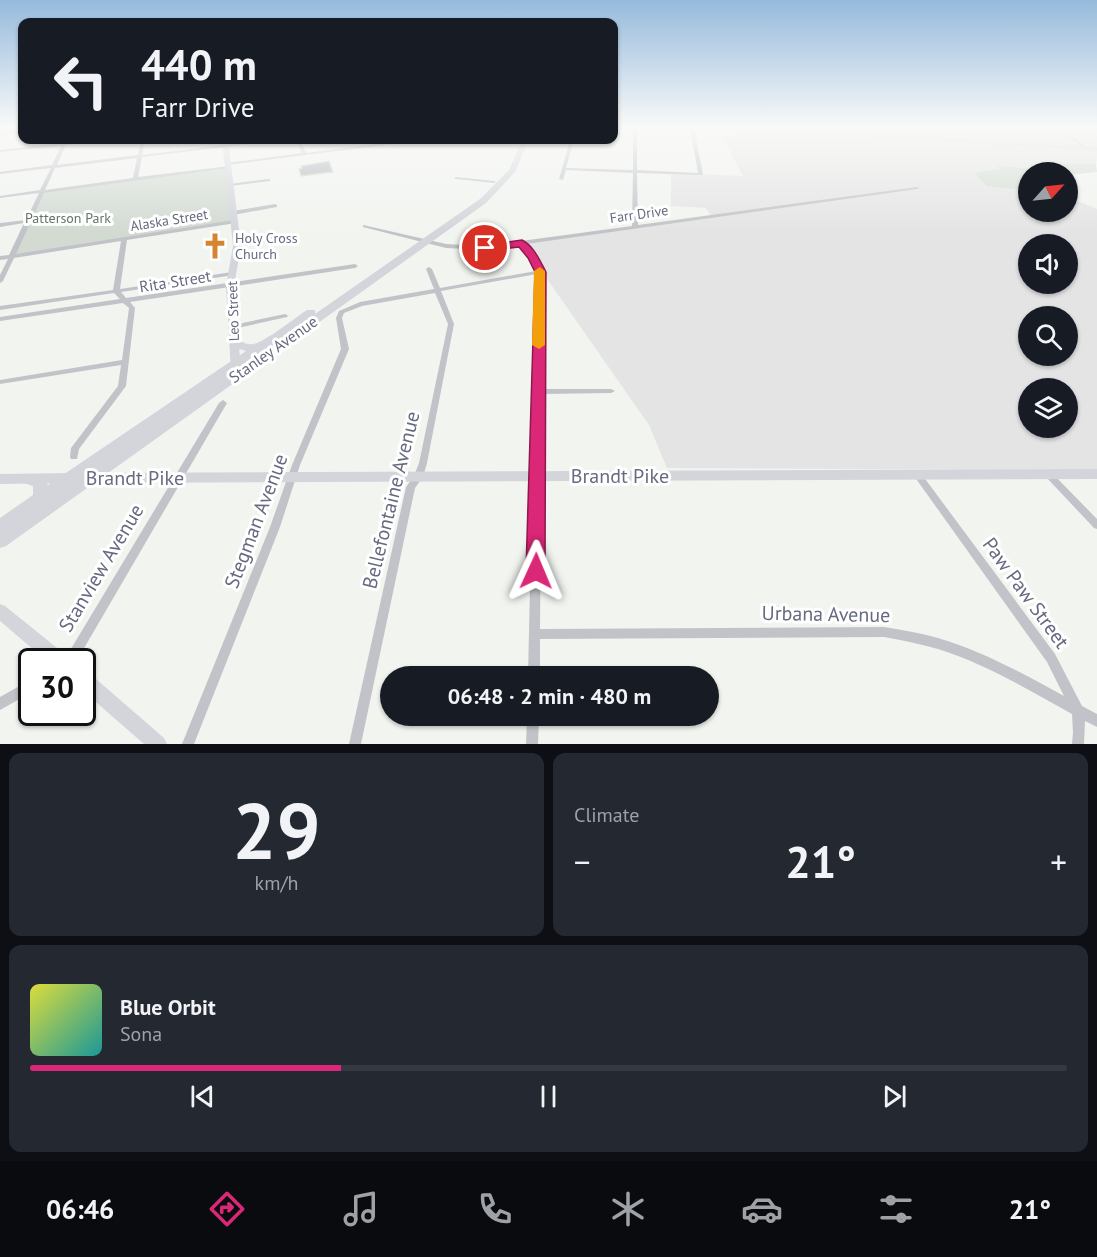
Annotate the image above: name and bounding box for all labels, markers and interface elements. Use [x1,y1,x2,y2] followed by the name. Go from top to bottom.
[141,37,257,92] text: 440 m
[42,42,120,120] icon: left
[141,90,254,124] text: Farr Drive
[1018,162,1078,222] north arrow
[1018,162,1078,438] map controls
[609,201,669,227] street label: Farr Drive
[129,205,209,235] street label: Alaska Street
[25,209,111,227] park label: Patterson Park
[459,222,510,273] pin
[235,229,298,263] place label: Holy Cross Church
[200,231,230,261] church icon: Holy Cross Church
[468,231,501,264] icon: arrive
[1018,234,1078,294] button: sound
[138,265,213,297] street label: Rita Street
[223,280,243,341] street label: Leo Street
[1018,306,1078,366] button: search
[225,311,321,387] street label: Stanley Avenue
[1018,378,1078,438] button: layers
[356,409,426,591] street label: Bellefontaine Avenue
[218,450,294,592] street label: Stegman Avenue
[571,463,669,489] street label: Brandt Pike
[86,465,184,491] street label: Brandt Pike
[53,499,149,637] street label: Stanview Avenue
[977,532,1075,654] street label: Paw Paw Street
[504,539,568,603] position arrow
[761,600,891,628] street label: Urbana Avenue
[18,648,96,726] speed limit sign: 30
[448,682,651,710] text: 06:48 · 2 min · 480 m
[232,780,321,881] text: 29
[574,802,640,828] text: Climate
[785,832,856,890] text: 21°
[574,840,591,883] text: −
[1050,840,1067,883] text: +
[255,870,298,896] text: km/h
[120,993,216,1021] text: Blue Orbit
[120,1021,162,1047] text: Sona
[186,1080,219,1113] icon: previous
[532,1080,565,1113] icon: pause
[878,1080,911,1113] icon: next
[206,1188,248,1230] icon: directions
[340,1188,382,1230] icon: music
[474,1188,516,1230] icon: phone
[607,1188,649,1230] icon: climate
[741,1188,783,1230] icon: car
[875,1188,917,1230] icon: filters
[46,1192,114,1226] text: 06:46
[1009,1192,1051,1226] text: 21°

